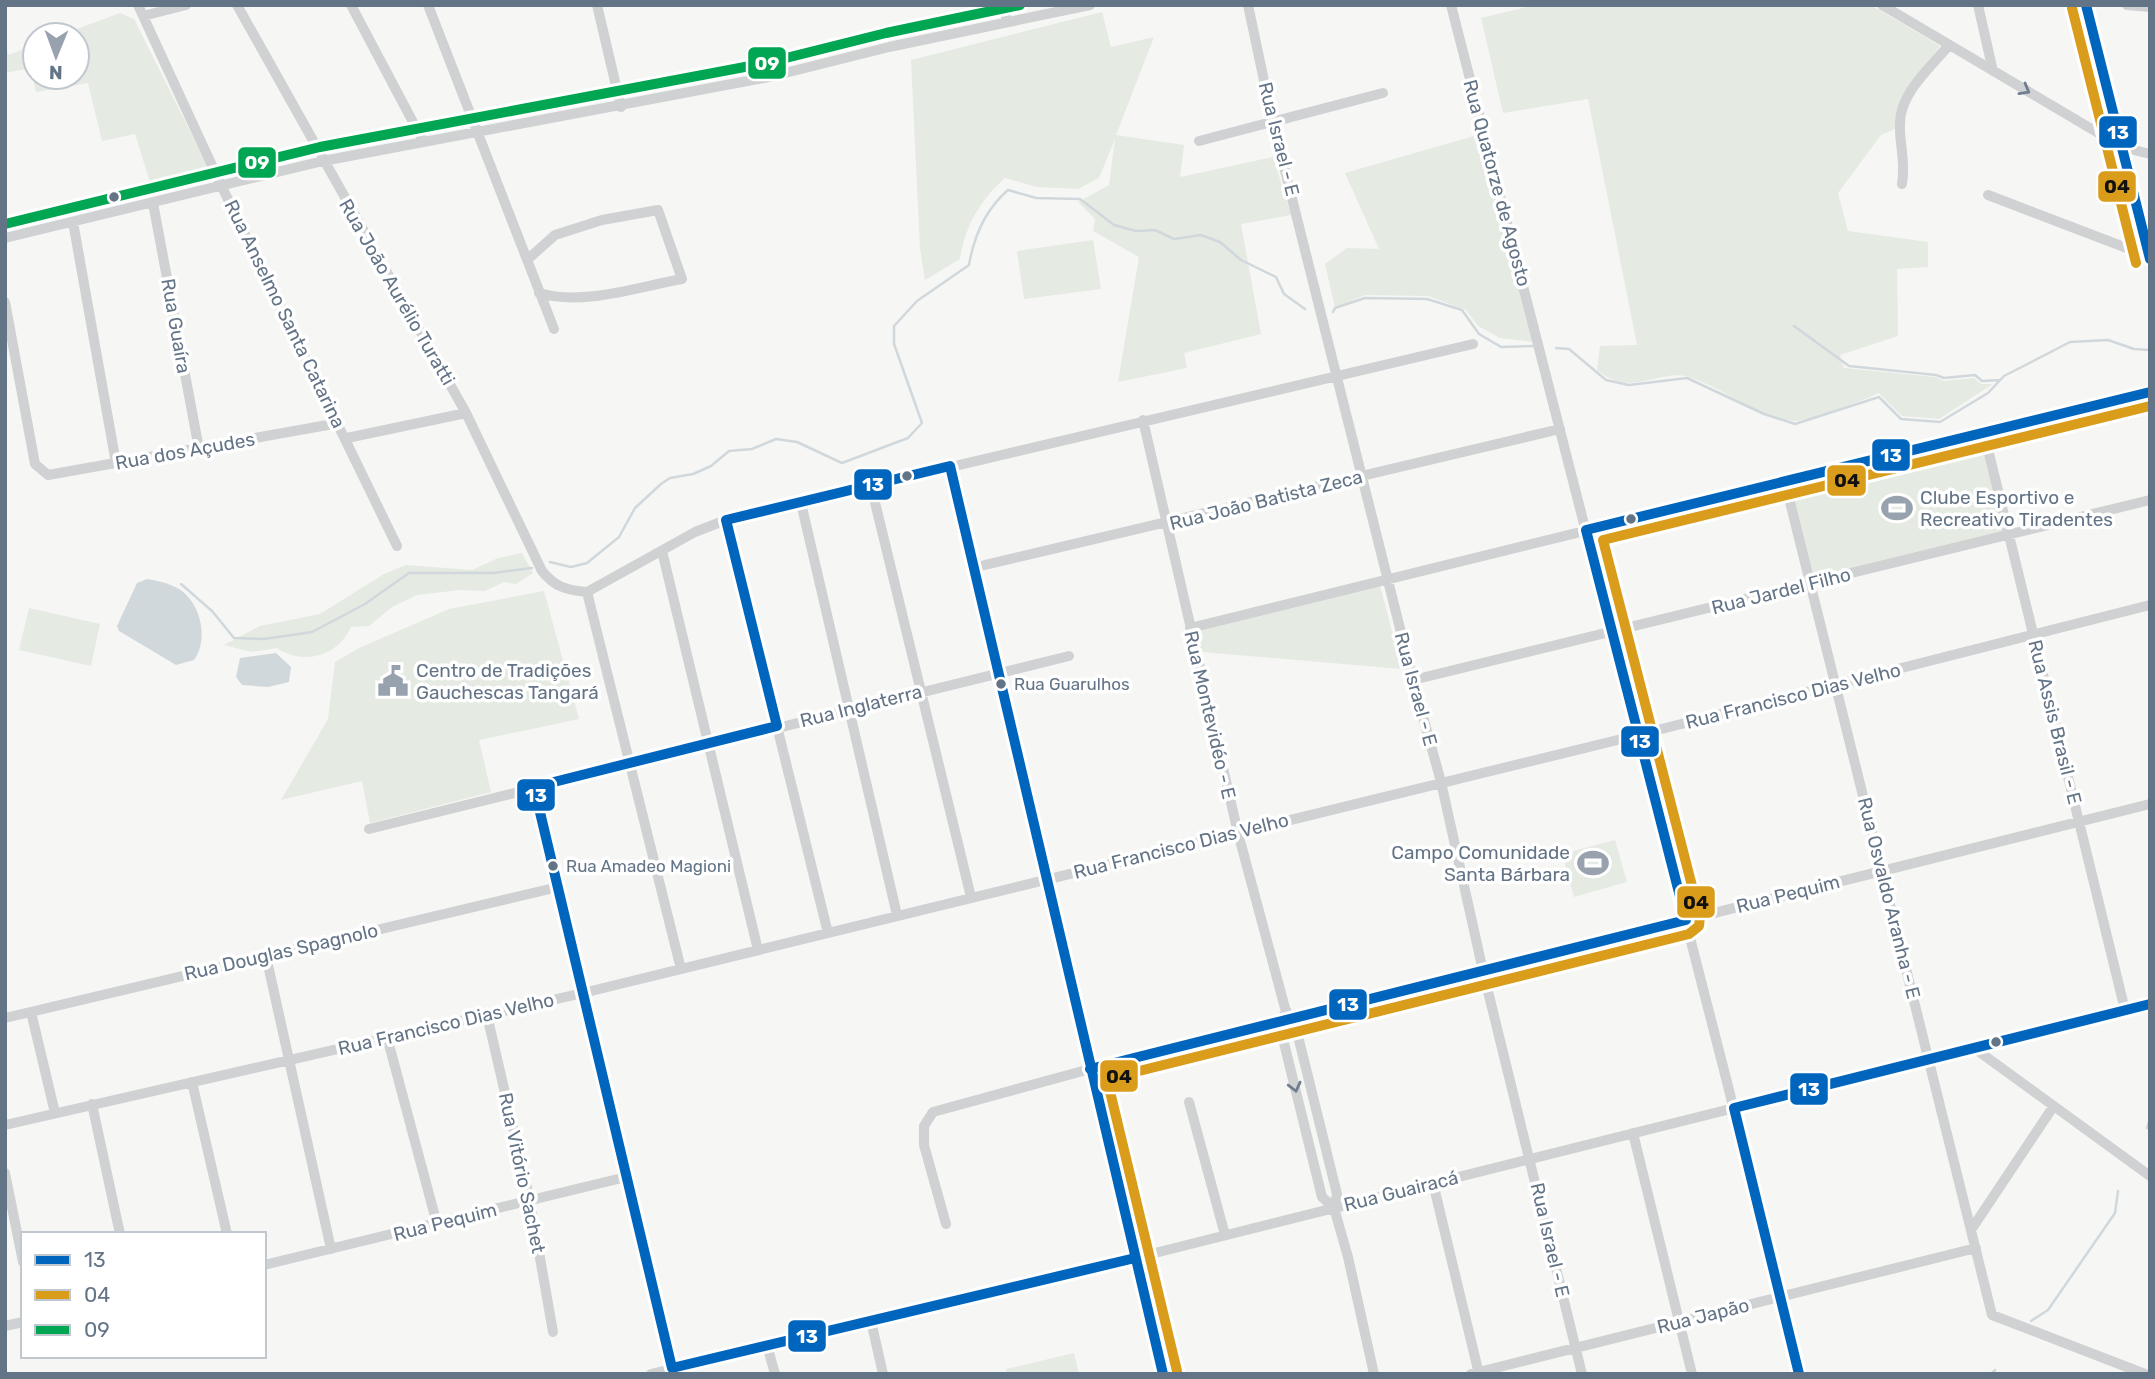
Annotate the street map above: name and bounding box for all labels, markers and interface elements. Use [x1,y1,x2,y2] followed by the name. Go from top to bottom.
[21,21,91,91] north arrow
[747,46,787,80] line badge: 09
[754,52,780,75] text: 09
[49,61,63,84] text: N
[1458,77,1536,289] street label: Rua Quatorze de Agosto
[1254,80,1304,198] street label: Rua Israel - E
[2018,82,2031,95] one-way arrow
[2098,115,2138,149] line badge: 13
[2107,121,2129,144] text: 13
[237,146,277,179] line badge: 09
[244,151,270,174] text: 09
[2097,170,2137,203] line badge: 04
[2104,175,2130,198] text: 04
[107,190,121,204] unlabelled marker
[334,195,460,389] street label: Rua João Aurélio Turatti
[220,196,350,432] street label: Rua Anselmo Santa Catarina
[156,277,196,375] street label: Rua Guaíra
[113,427,257,475] street label: Rua dos Açudes
[1871,438,1911,472] line badge: 13
[1880,444,1902,467] text: 13
[1826,464,1867,497] line badge: 04
[1167,465,1365,535] street label: Rua João Batista Zeca
[853,468,893,501] line badge: 13
[900,469,914,483] unlabelled marker
[1834,469,1860,492] text: 04
[862,473,884,496] text: 13
[1920,486,2113,531] place label: Clube Esportivo e Recreativo Tiradentes
[1880,491,1914,525] sports icon: Clube Esportivo e Recreativo Tiradentes
[1624,512,1638,526] unlabelled marker
[1709,563,1853,619] street label: Rua Jardel Filho
[1179,629,1241,801] street label: Rua Montevidéo - E
[1390,630,1442,748] street label: Rua Israel - E
[2023,637,2087,807] street label: Rua Assis Brasil - E
[1683,658,1903,734] street label: Rua Francisco Dias Velho
[416,659,599,704] place label: Centro de Tradições Gauchescas Tangará
[376,664,410,698] public building icon: Centro de Tradições Gauchescas Tangará
[1014,674,1130,694] place label: Rua Guarulhos
[994,677,1008,691] marker: Rua Guarulhos
[798,680,924,732] street label: Rua Inglaterra
[1620,725,1660,758] line badge: 13
[1629,730,1651,753] text: 13
[516,778,556,812] line badge: 13
[525,784,547,807] text: 13
[1853,795,1925,1001] street label: Rua Osvaldo Aranha - E
[1071,808,1291,884] street label: Rua Francisco Dias Velho
[1391,841,1570,886] place label: Campo Comunidade Santa Bárbara
[1576,846,1610,880] sports icon: Campo Comunidade Santa Bárbara
[566,856,731,876] place label: Rua Amadeo Magioni
[546,859,560,873] marker: Rua Amadeo Magioni
[1734,870,1842,918] street label: Rua Pequim
[1676,885,1716,919] line badge: 04
[1683,891,1709,914] text: 04
[182,919,380,985] street label: Rua Douglas Spagnolo
[336,988,556,1060] street label: Rua Francisco Dias Velho
[1328,988,1368,1021] line badge: 13
[1337,993,1359,1016] text: 13
[1989,1035,2003,1049] unlabelled marker
[1099,1059,1139,1093] line badge: 04
[1106,1065,1132,1088] text: 04
[1789,1072,1829,1106] line badge: 13
[1798,1078,1820,1101] text: 13
[1287,1081,1301,1093] one-way arrow
[494,1091,550,1256] street label: Rua Vitório Sachet
[1341,1166,1461,1216] street label: Rua Guairacá
[1526,1181,1574,1299] street label: Rua Israel - E
[391,1198,499,1246] street label: Rua Pequim
[21,1232,266,1358] legend
[84,1247,106,1272] text: 13
[84,1282,110,1307] text: 04
[1655,1293,1751,1339] street label: Rua Japão
[84,1317,110,1342] text: 09
[787,1319,827,1353] line badge: 13
[796,1325,818,1348] text: 13

